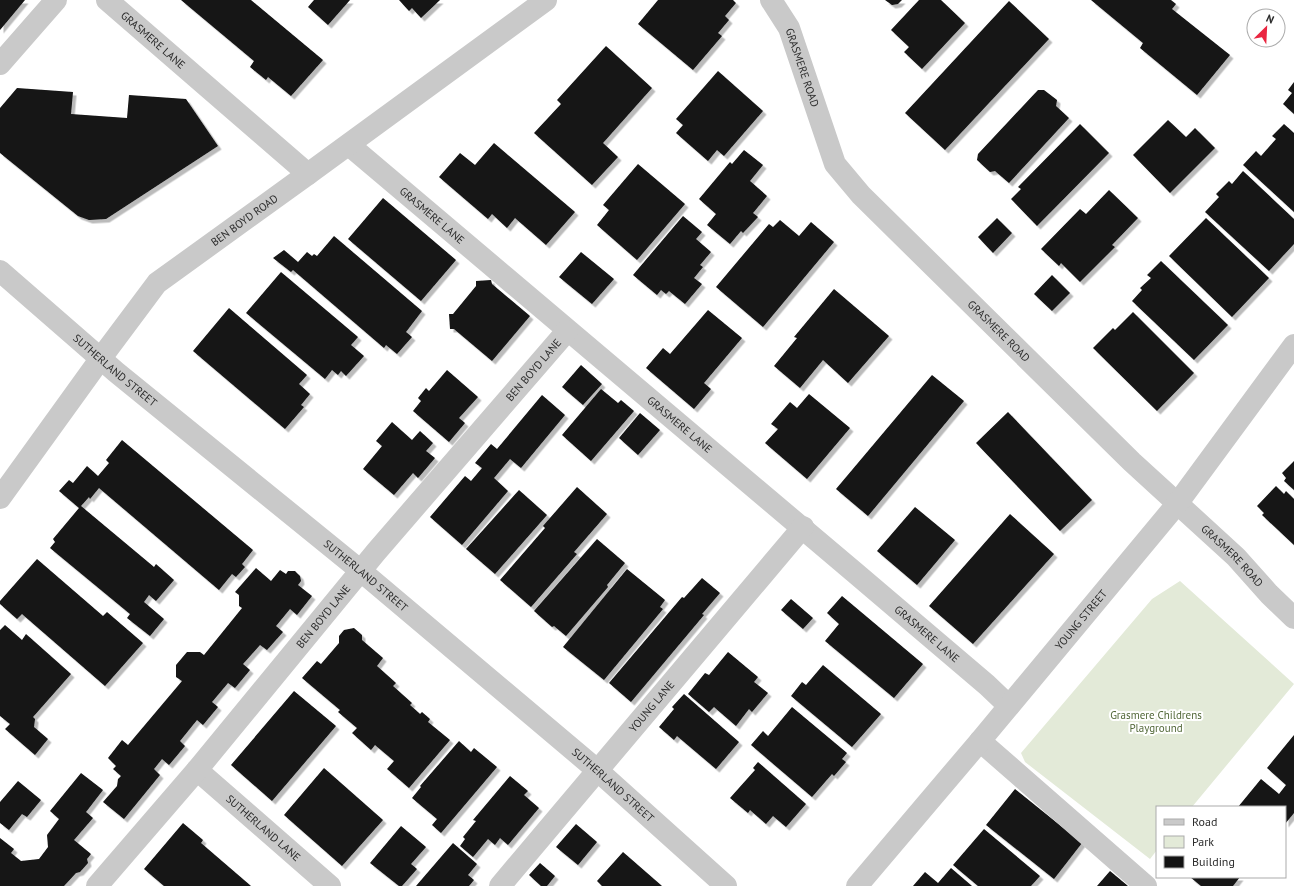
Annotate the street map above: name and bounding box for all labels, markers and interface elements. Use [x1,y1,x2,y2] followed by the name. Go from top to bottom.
[118,8,188,72] street label: GRASMERE LANE
[1246,8,1286,48] north arrow
[1264,11,1276,27] text: N
[783,26,822,109] street label: GRASMERE ROAD
[397,184,468,247] street label: GRASMERE LANE
[208,191,281,249] street label: BEN BOYD ROAD
[965,297,1033,365] street label: GRASMERE ROAD
[70,331,160,409] street label: SUTHERLAND STREET
[503,336,564,404] street label: BEN BOYD LANE
[644,393,715,456] street label: GRASMERE LANE
[1198,522,1266,590] street label: GRASMERE ROAD
[321,537,411,614] street label: SUTHERLAND STREET
[293,582,353,651] street label: BEN BOYD LANE
[1052,587,1110,652] street label: YOUNG STREET
[892,602,962,665] street label: GRASMERE LANE
[626,678,677,735] street label: YOUNG LANE
[1110,708,1202,735] park label: Grasmere Childrens Playground
[569,745,657,825] street label: SUTHERLAND STREET
[223,792,304,864] street label: SUTHERLAND LANE
[1156,806,1286,878] legend
[1192,814,1217,829] text: Road
[1192,834,1214,849] text: Park
[1192,854,1235,869] text: Building

